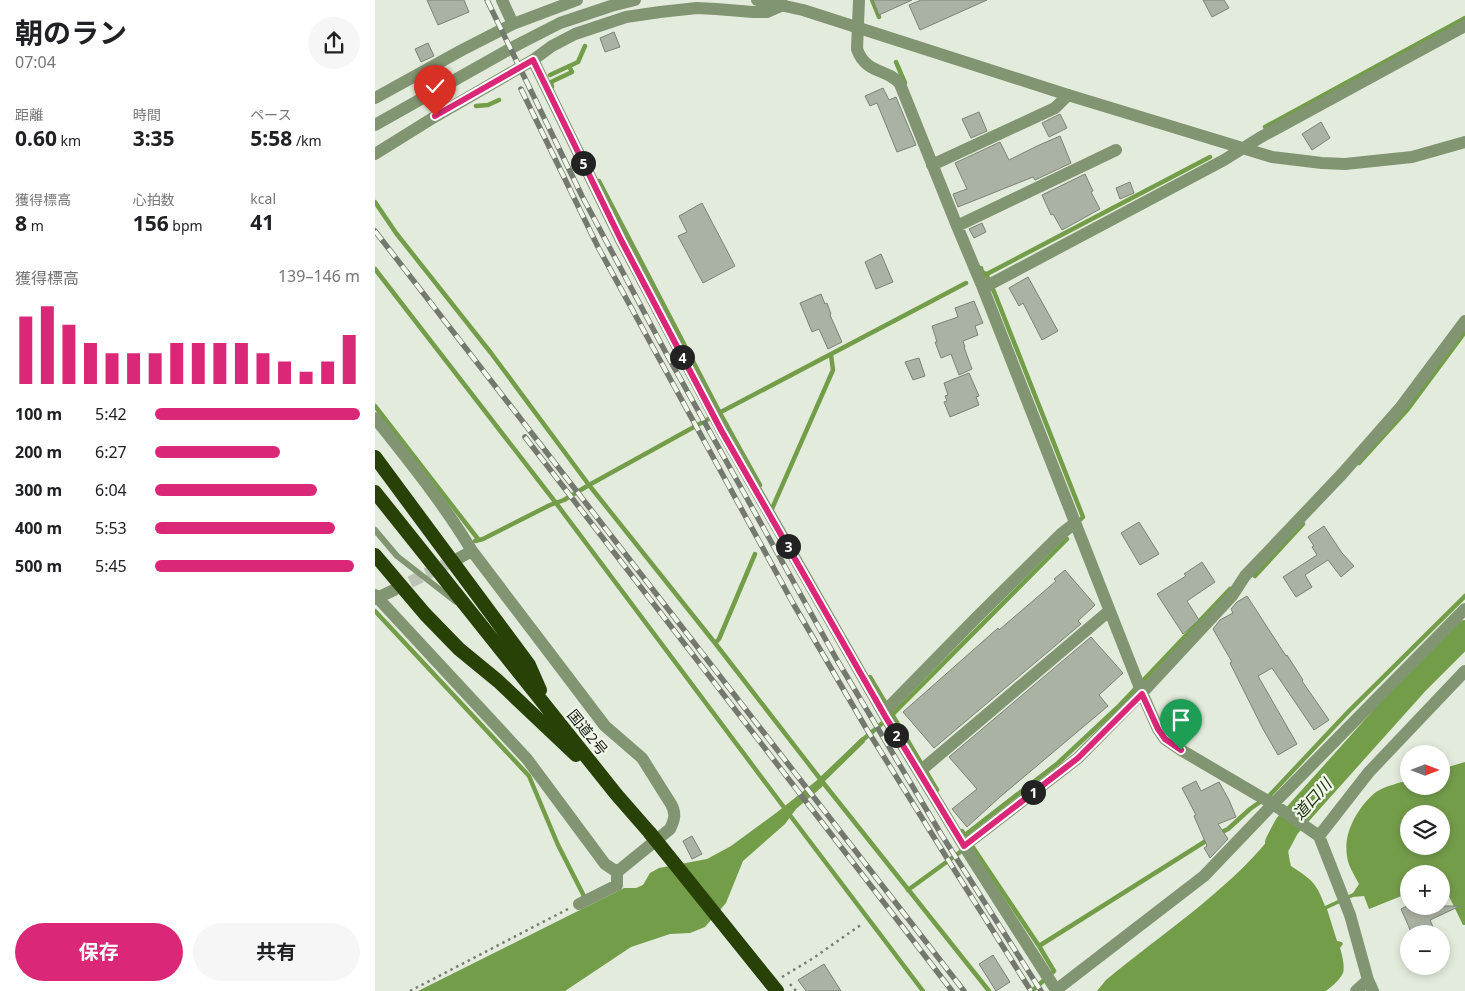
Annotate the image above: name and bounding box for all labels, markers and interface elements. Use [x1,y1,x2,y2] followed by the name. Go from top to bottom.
[15,13,127,51] text: 朝のラン
[308,17,360,69] button: share
[15,51,56,73] text: 07:04
[414,65,456,116] pin
[421,72,449,100] icon: check
[15,105,43,124] text: 距離
[133,105,161,124] text: 時間
[250,105,292,124] text: ペース
[15,124,57,152] text: 0.60
[133,124,175,152] text: 3:35
[250,124,292,152] text: 5:58
[57,131,81,150] text: km
[292,131,322,150] text: /km
[571,150,595,176] pin: 5
[579,154,588,173] text: 5
[250,189,276,208] text: kcal
[15,190,71,209] text: 獲得標高
[133,190,175,209] text: 心拍数
[250,208,274,236] text: 41
[15,209,27,237] text: 8
[133,209,169,237] text: 156
[27,216,44,235] text: m
[169,216,203,235] text: bpm
[278,265,360,287] text: 139–146 m
[15,267,79,289] text: 獲得標高
[669,344,695,370] pin: 4
[678,348,687,367] text: 4
[15,403,62,425] text: 100 m
[95,403,127,425] text: 5:42
[15,441,62,463] text: 200 m
[95,441,127,463] text: 6:27
[15,479,62,501] text: 300 m
[95,479,127,501] text: 6:04
[15,517,62,539] text: 400 m
[95,517,127,539] text: 5:53
[775,534,801,558] pin: 3
[784,537,793,556] text: 3
[15,555,62,577] text: 500 m
[95,555,127,577] text: 5:45
[1160,699,1202,750] pin
[563,705,613,759] street label: 国道2号
[1167,706,1195,734] icon: arrive
[883,722,909,748] pin: 2
[892,726,901,745] text: 2
[1400,745,1450,795] north arrow
[1400,745,1450,975] map controls
[1288,772,1338,824] water label: 道口川
[1021,780,1045,804] pin: 1
[1029,783,1038,802] text: 1
[1400,805,1450,855] button: layers
[1400,865,1450,915] button: +
[15,923,183,981] button: 保存
[193,923,360,981] button: 共有
[1400,925,1450,975] button: −

